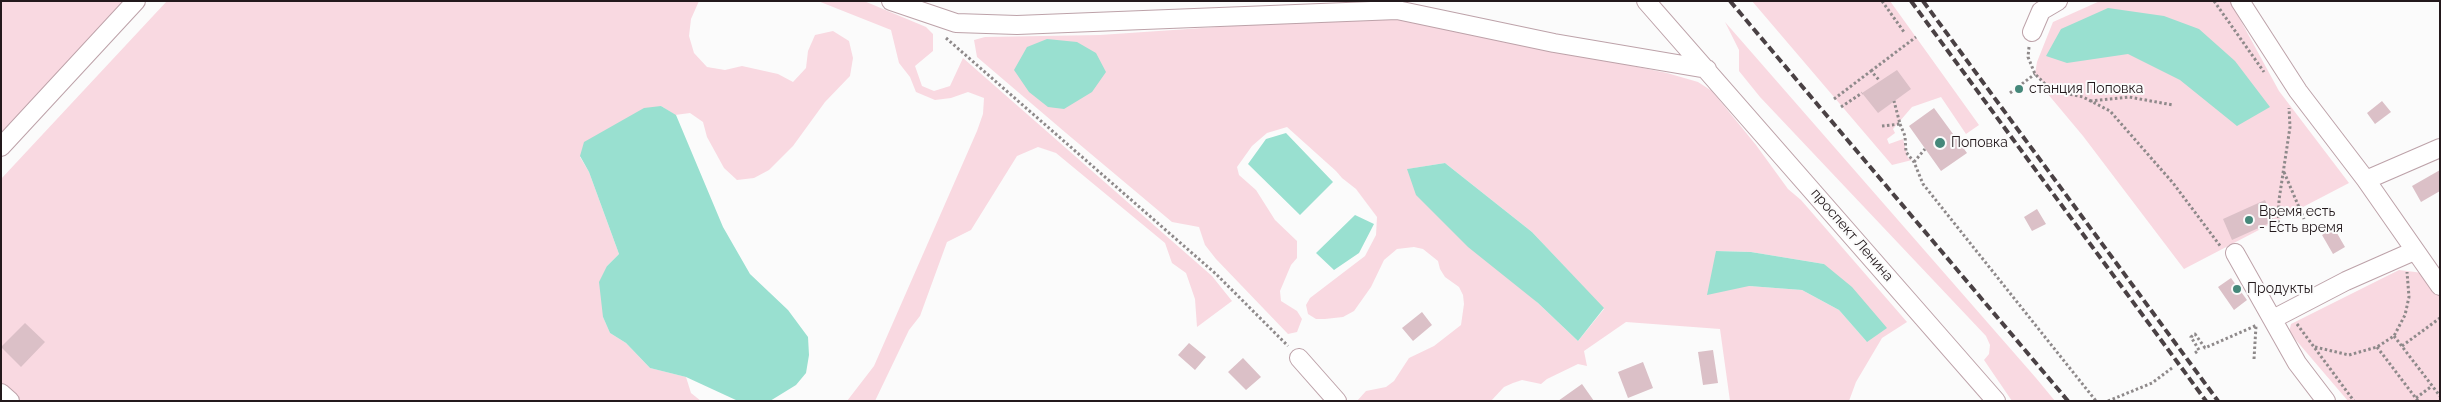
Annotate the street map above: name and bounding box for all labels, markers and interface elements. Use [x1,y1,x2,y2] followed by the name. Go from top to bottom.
[2029,81,2143,97] place label: станция Поповка
[2013,83,2025,95] marker: станция Поповка
[1951,135,2008,151] place label: Поповка
[1933,136,1947,150] marker: Поповка
[1807,185,1897,285] street label: проспект Ленина
[2259,204,2343,236] place label: Время есть - Есть время
[2243,214,2255,226] marker: Время есть - Есть время
[2247,281,2313,297] place label: Продукты
[2231,283,2243,295] marker: Продукты

